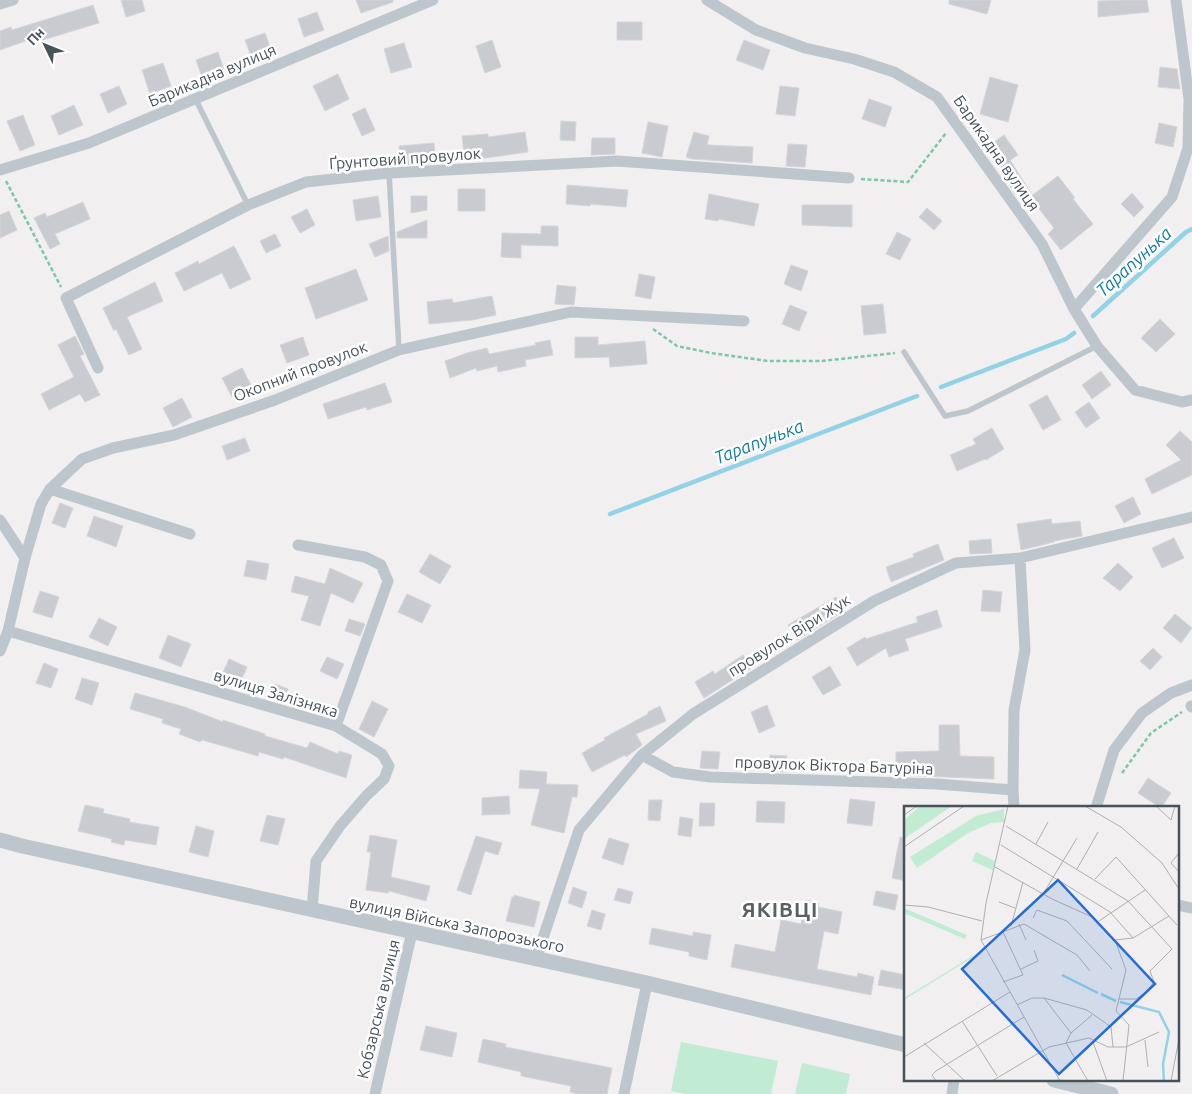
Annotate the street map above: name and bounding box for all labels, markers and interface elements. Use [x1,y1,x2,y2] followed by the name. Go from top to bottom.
[20,20,70,70] north arrow
[23,24,48,48] text: Пн
[145,40,279,110] street label: Барикадна вулиця
[950,92,1044,214] street label: Барикадна вулиця
[329,144,481,172] street label: Ґрунтовий провулок
[1092,222,1175,300] water label: Тарапунька
[231,337,369,405] street label: Окопний провулок
[711,415,806,467] water label: Тарапунька
[725,590,853,680] street label: провулок Віри Жук
[212,666,340,720] street label: вулиця Залізняка
[734,753,934,777] street label: провулок Віктора Батуріна
[904,806,1180,1082] inset map
[348,892,566,956] street label: вулиця Війська Запорозького
[742,897,818,921] district label: ЯКІВЦІ
[353,938,403,1080] street label: Кобзарська вулиця

